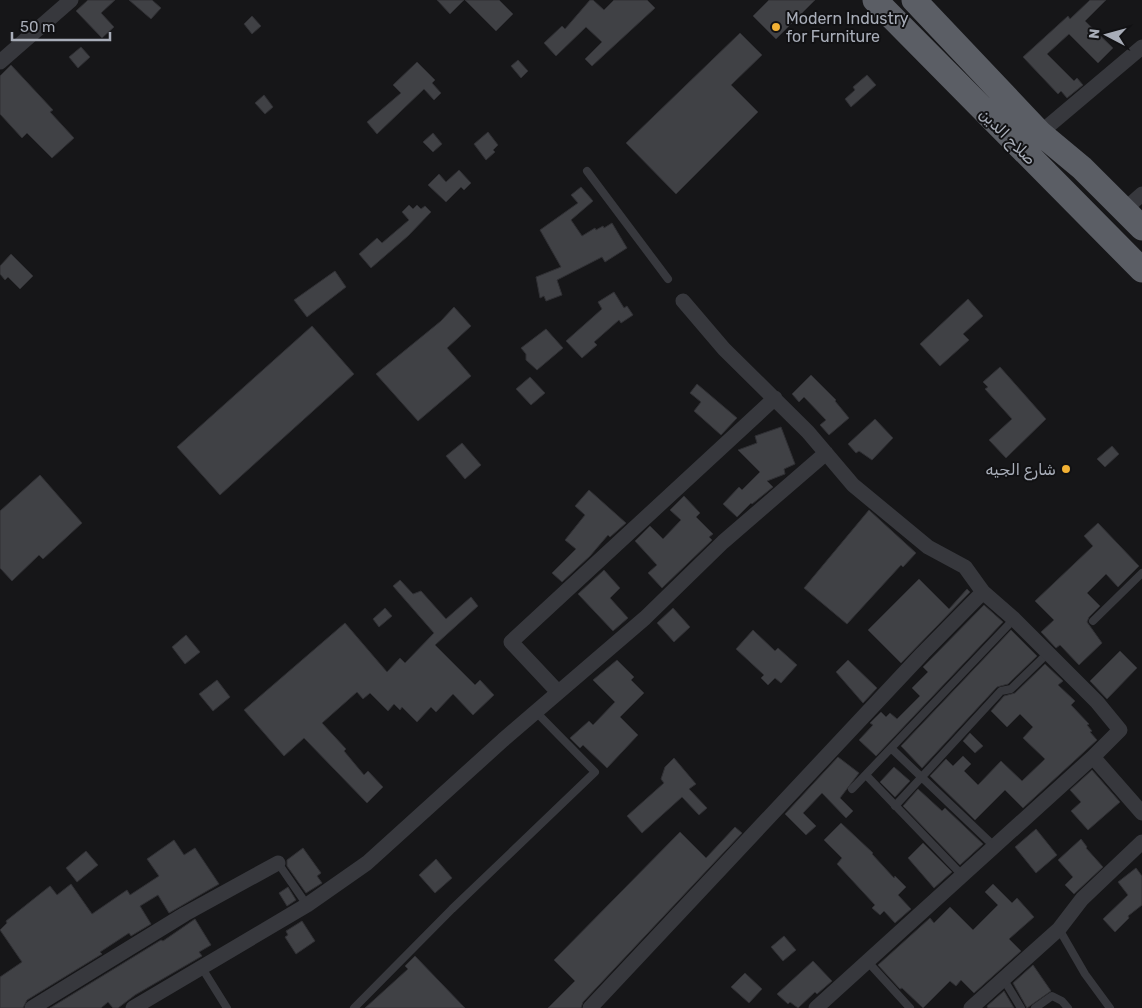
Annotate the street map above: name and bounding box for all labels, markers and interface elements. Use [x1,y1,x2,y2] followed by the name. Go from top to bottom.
[786,9,909,46] place label: Modern Industry for Furniture
[12,10,110,42] scale bar
[1082,10,1132,60] north arrow
[20,18,55,36] text: 50 m
[770,21,782,33] marker: Modern Industry for Furniture
[1086,28,1104,40] text: N
[974,104,1040,170] street label: صلاح الدين
[985,460,1056,481] place label: شارع الجيه
[1060,463,1072,475] marker: شارع الجيه

